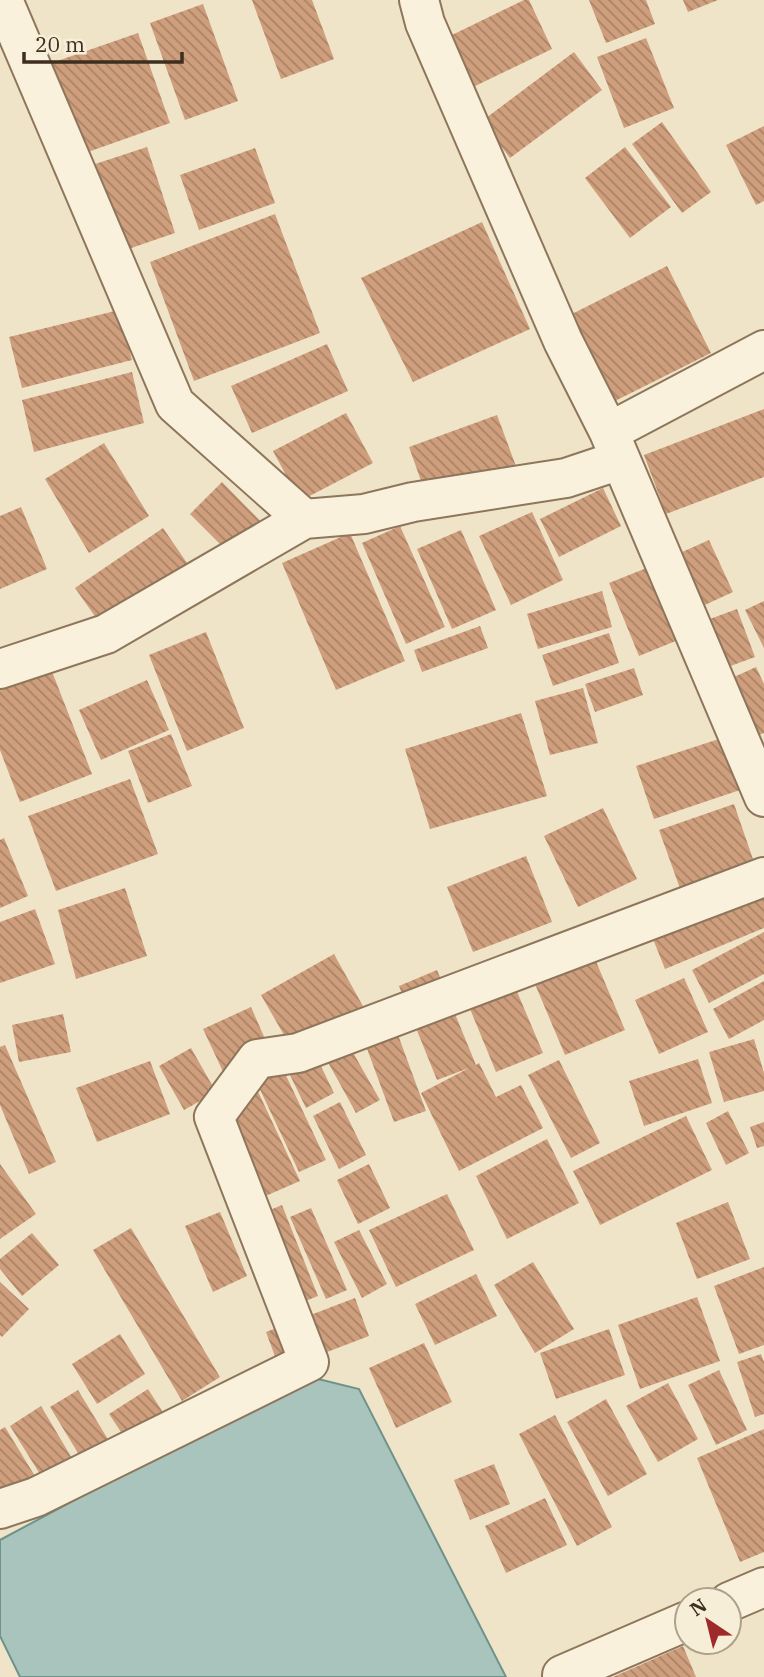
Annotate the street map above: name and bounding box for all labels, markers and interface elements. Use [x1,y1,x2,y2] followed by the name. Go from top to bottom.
[24,21,182,65] scale bar
[35,30,85,58] text: 20 m
[673,1586,743,1656] north arrow
[685,1593,711,1621] text: N

